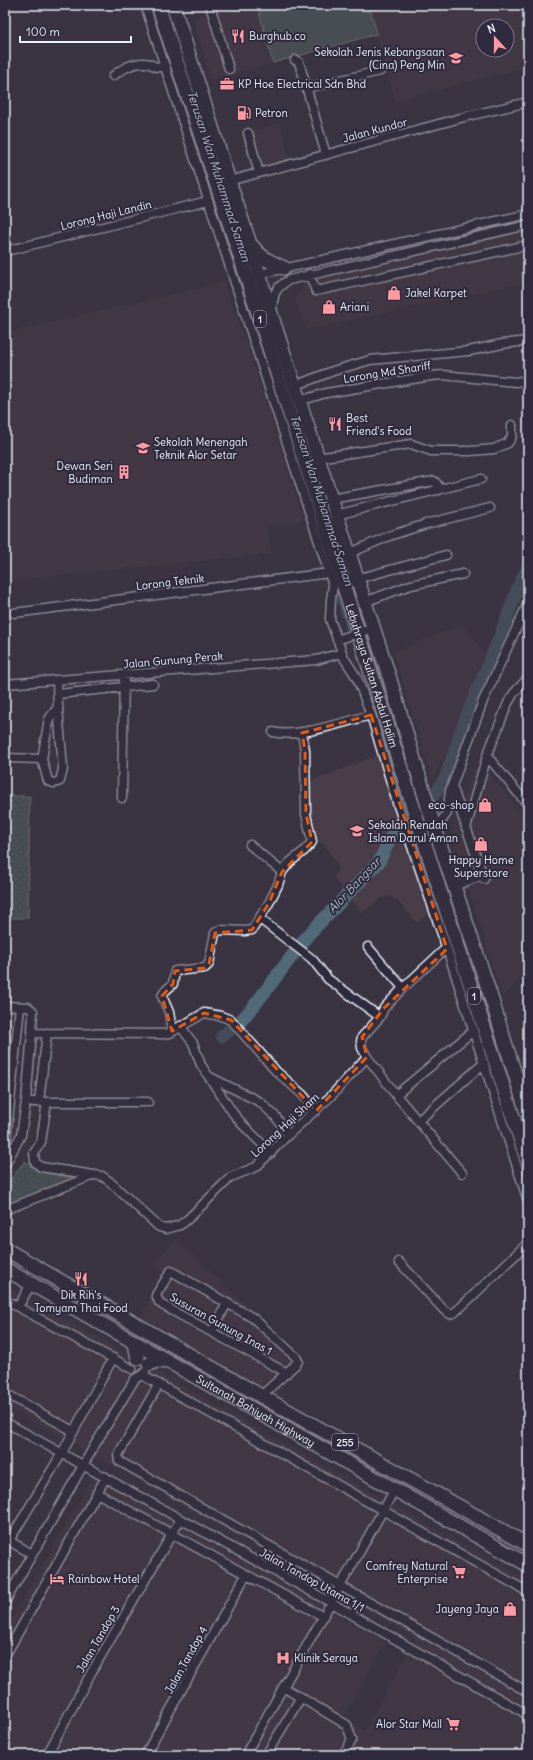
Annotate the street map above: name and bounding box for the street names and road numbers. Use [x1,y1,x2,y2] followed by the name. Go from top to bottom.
[341,115,409,145] street label: Jalan Kundor
[59,197,153,233] street label: Lorong Haji Landin
[254,311,266,327] road number: 1
[342,358,432,386] street label: Lorong Md Shariff
[135,571,205,593] street label: Lorong Teknik
[343,602,401,750] street label: Lebuhraya Sultan Abdul Halim
[122,649,224,671] street label: Jalan Gunung Perak
[468,988,480,1004] road number: 1
[248,1090,322,1160] street label: Lorong Haji Sham
[167,1290,275,1358] street label: Susuran Gunung Inas 1
[194,1372,318,1450] street label: Sultanah Bahiyah Highway
[332,1434,358,1450] road number: 255
[257,1545,367,1615] street label: Jalan Tandop Utama 1/1
[73,1603,123,1675] street label: Jalan Tandop 3
[162,1624,210,1696] street label: Jalan Tandop 4

